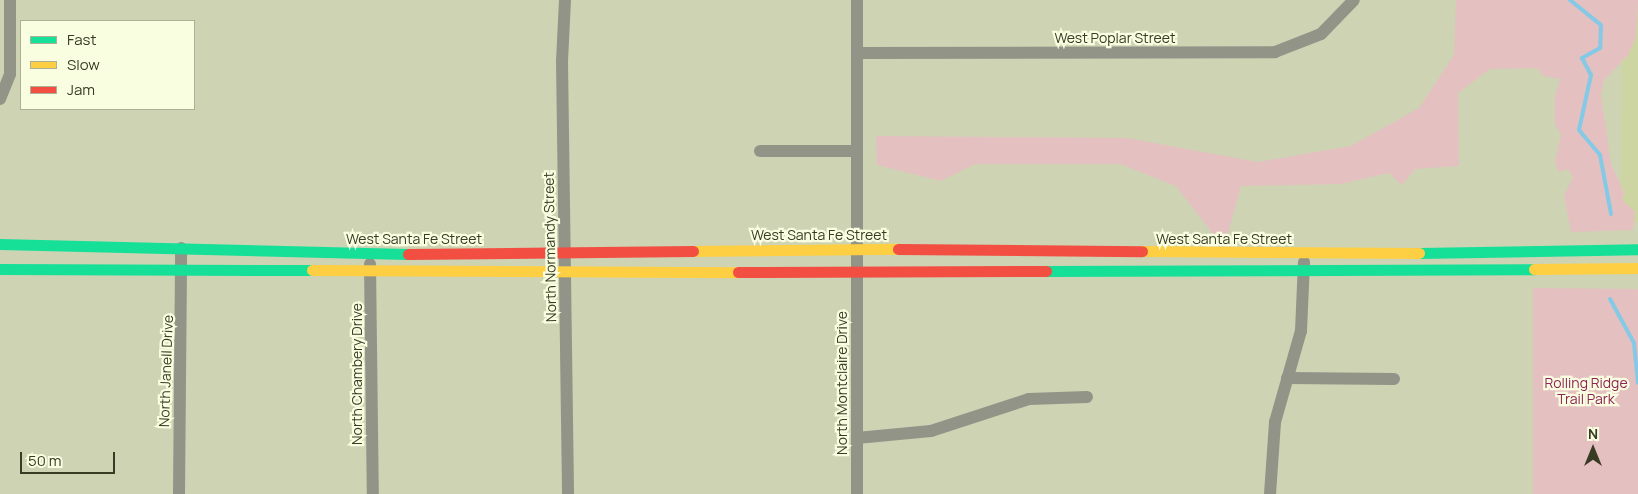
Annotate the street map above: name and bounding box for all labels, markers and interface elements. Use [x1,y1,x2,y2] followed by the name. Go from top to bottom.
[20,20,195,110] legend
[67,29,96,50] text: Fast
[1054,30,1176,46] street label: West Poplar Street
[67,54,100,75] text: Slow
[67,79,95,100] text: Jam
[540,172,560,322] street label: North Normandy Street
[751,227,887,243] street label: West Santa Fe Street
[346,231,482,247] street label: West Santa Fe Street
[1156,231,1292,247] street label: West Santa Fe Street
[349,303,365,445] street label: North Chambery Drive
[834,311,850,455] street label: North Montclaire Drive
[156,315,176,427] street label: North Janell Drive
[1544,375,1628,408] park label: Rolling Ridge Trail Park
[1568,424,1618,474] north arrow
[1588,424,1598,443] text: N
[22,442,118,474] scale bar
[28,450,62,471] text: 50 m

